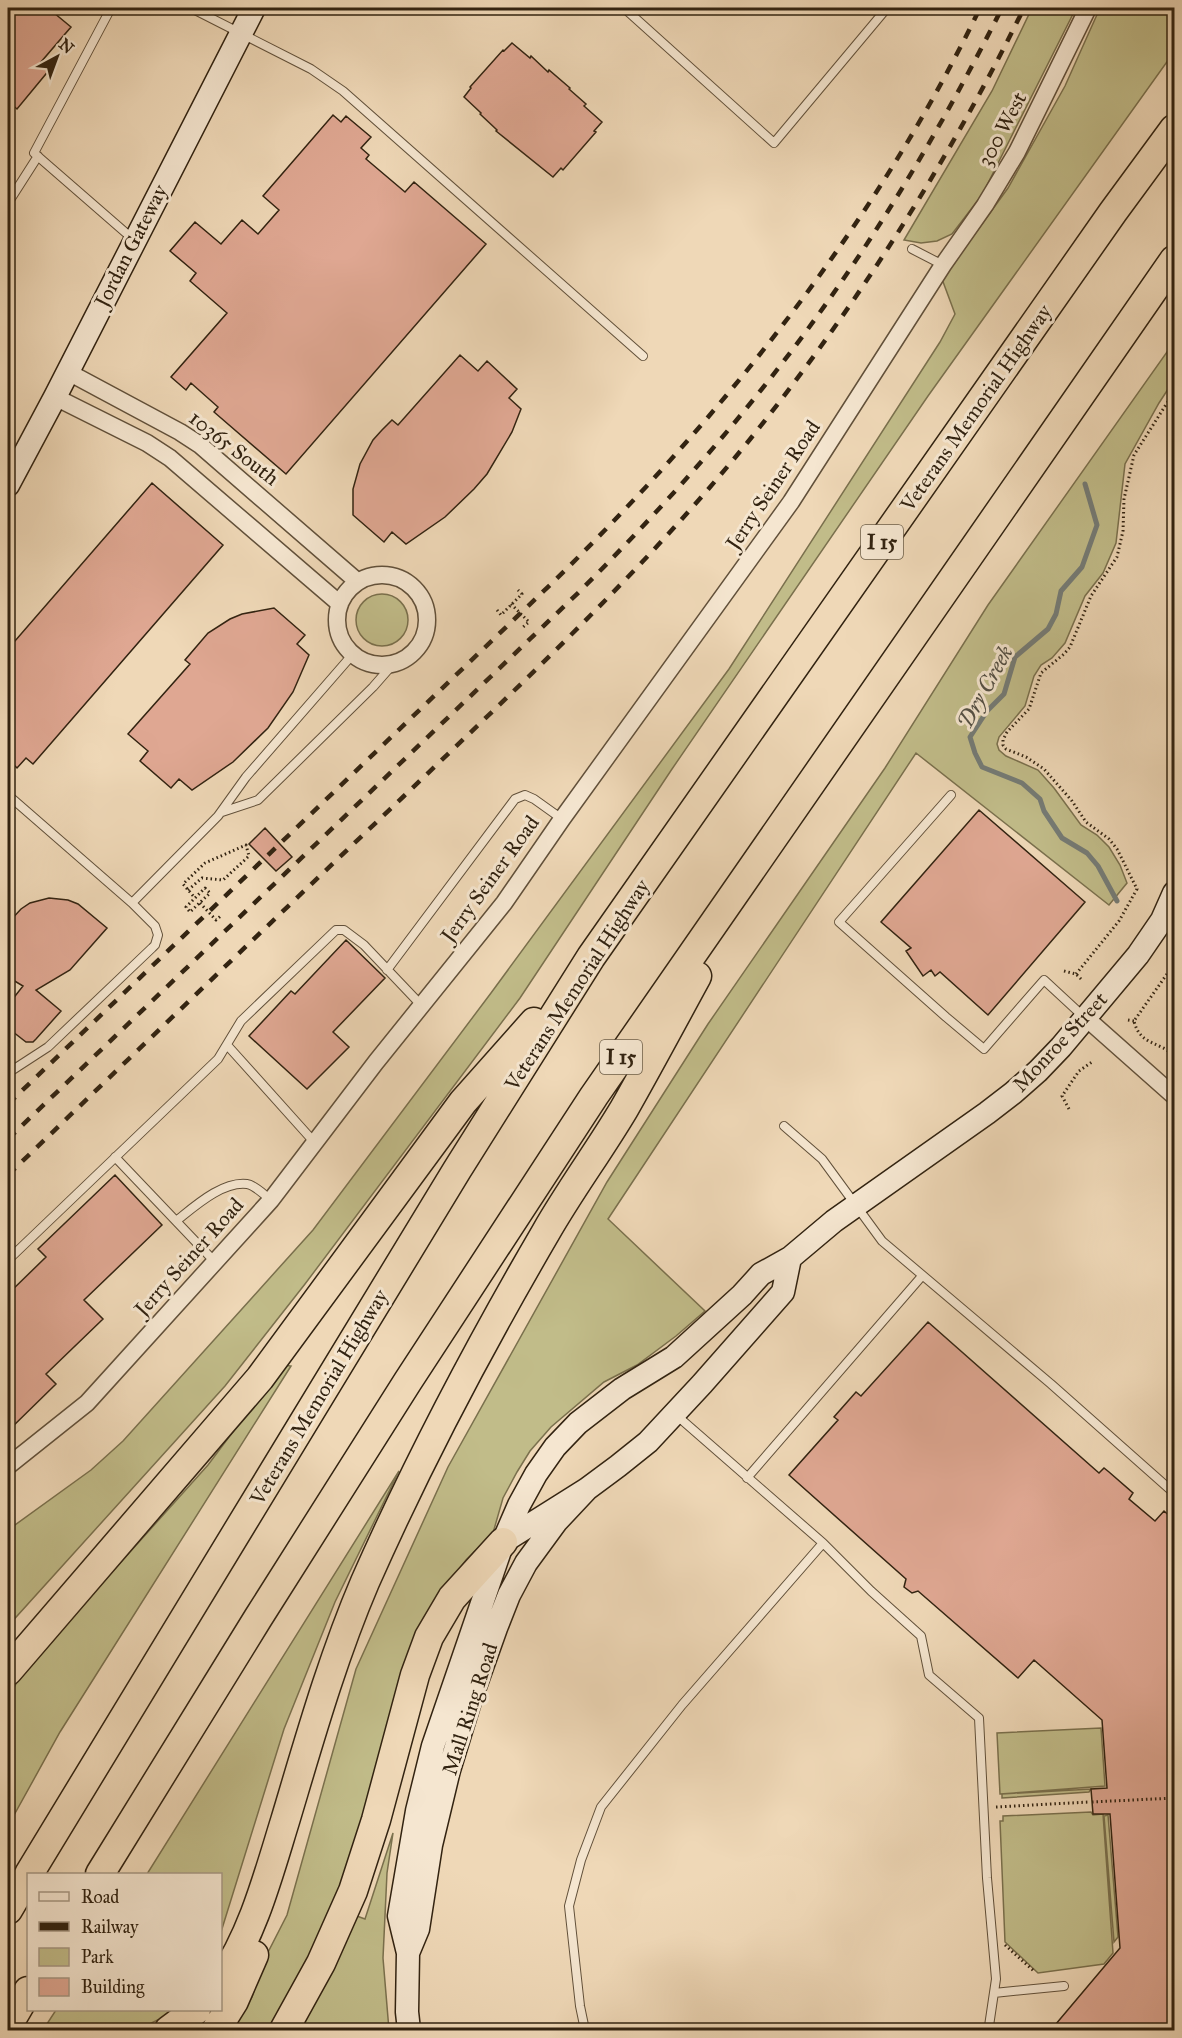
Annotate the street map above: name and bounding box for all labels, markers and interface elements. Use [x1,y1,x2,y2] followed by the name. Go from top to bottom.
[27,27,87,87] north arrow
[55,34,78,58] text: N
[972,87,1033,171] street label: 300 West
[88,179,174,314] street label: Jordan Gateway
[894,299,1058,517] street label: Veterans Memorial Highway
[184,405,284,491] street label: 10365 South
[719,415,826,556] street label: Jerry Seiner Road
[861,525,903,559] road number: I 15
[951,641,1019,733] water label: Dry Creek
[434,810,545,949] street label: Jerry Seiner Road
[498,873,656,1096] street label: Veterans Memorial Highway
[1007,986,1113,1097] street label: Monroe Street
[600,1040,642,1074] road number: I 15
[128,1192,249,1323] street label: Jerry Seiner Road
[244,1284,394,1510] street label: Veterans Memorial Highway
[436,1639,504,1778] street label: Mall Ring Road
[27,1873,222,2011] legend
[81,1886,119,1908] text: Road
[81,1916,139,1938] text: Railway
[81,1946,114,1968] text: Park
[81,1976,145,1999] text: Building

